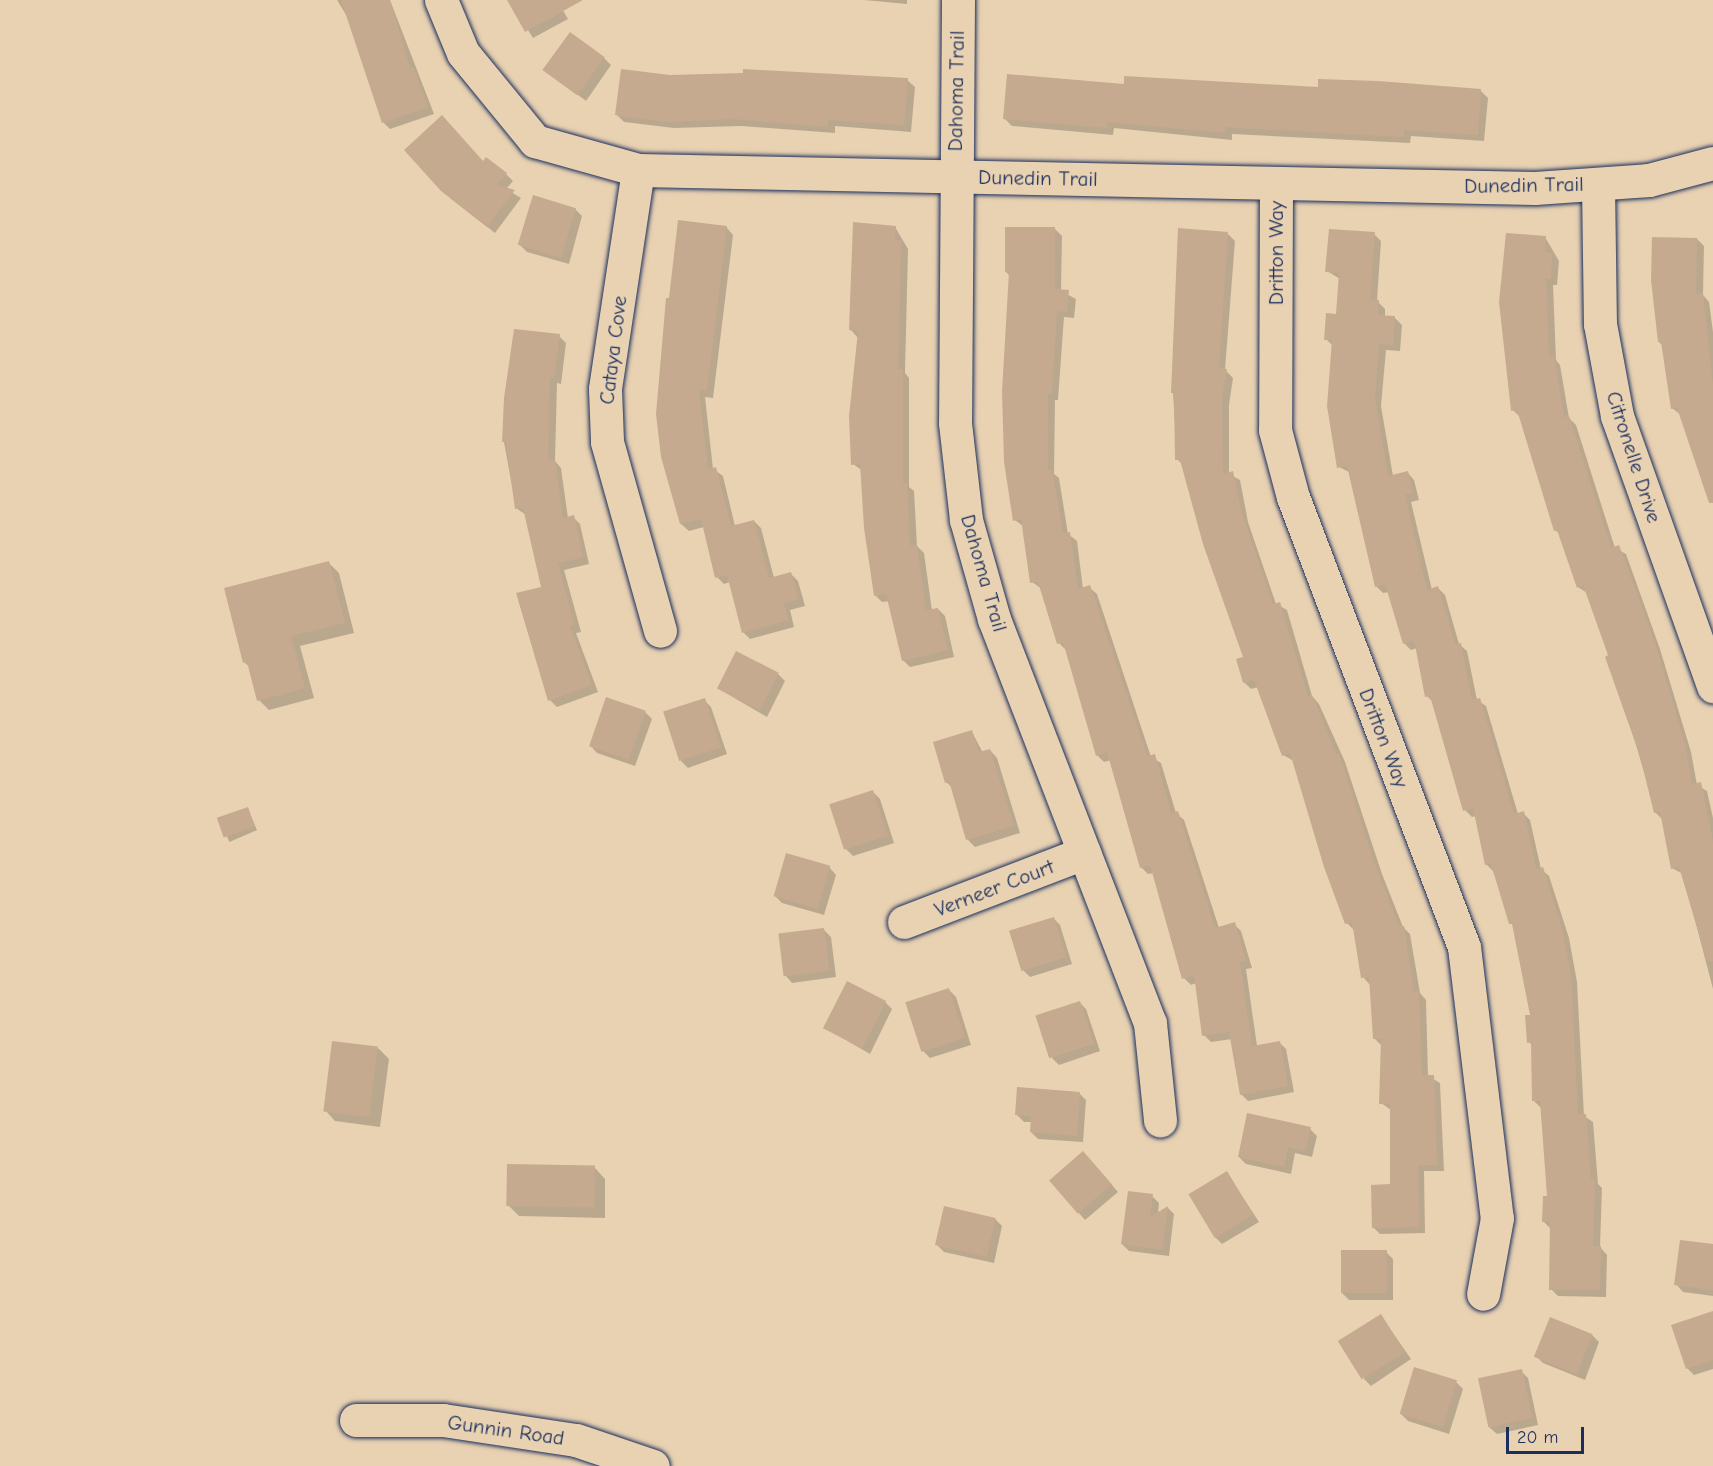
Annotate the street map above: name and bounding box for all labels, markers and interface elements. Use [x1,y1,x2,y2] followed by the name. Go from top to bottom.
[942,30,970,152] street label: Dahoma Trail
[978,164,1098,192] street label: Dunedin Trail
[1464,171,1584,199] street label: Dunedin Trail
[1263,201,1289,305] street label: Dritton Way
[594,294,632,406] street label: Cataya Cove
[1601,388,1667,526] street label: Citronelle Drive
[955,512,1013,634] street label: Dahoma Trail
[1354,685,1414,791] street label: Dritton Way
[931,854,1057,922] street label: Verneer Court
[446,1409,566,1451] street label: Gunnin Road
[1509,1415,1587,1453] scale bar
[1517,1427,1558,1448] text: 20 m

